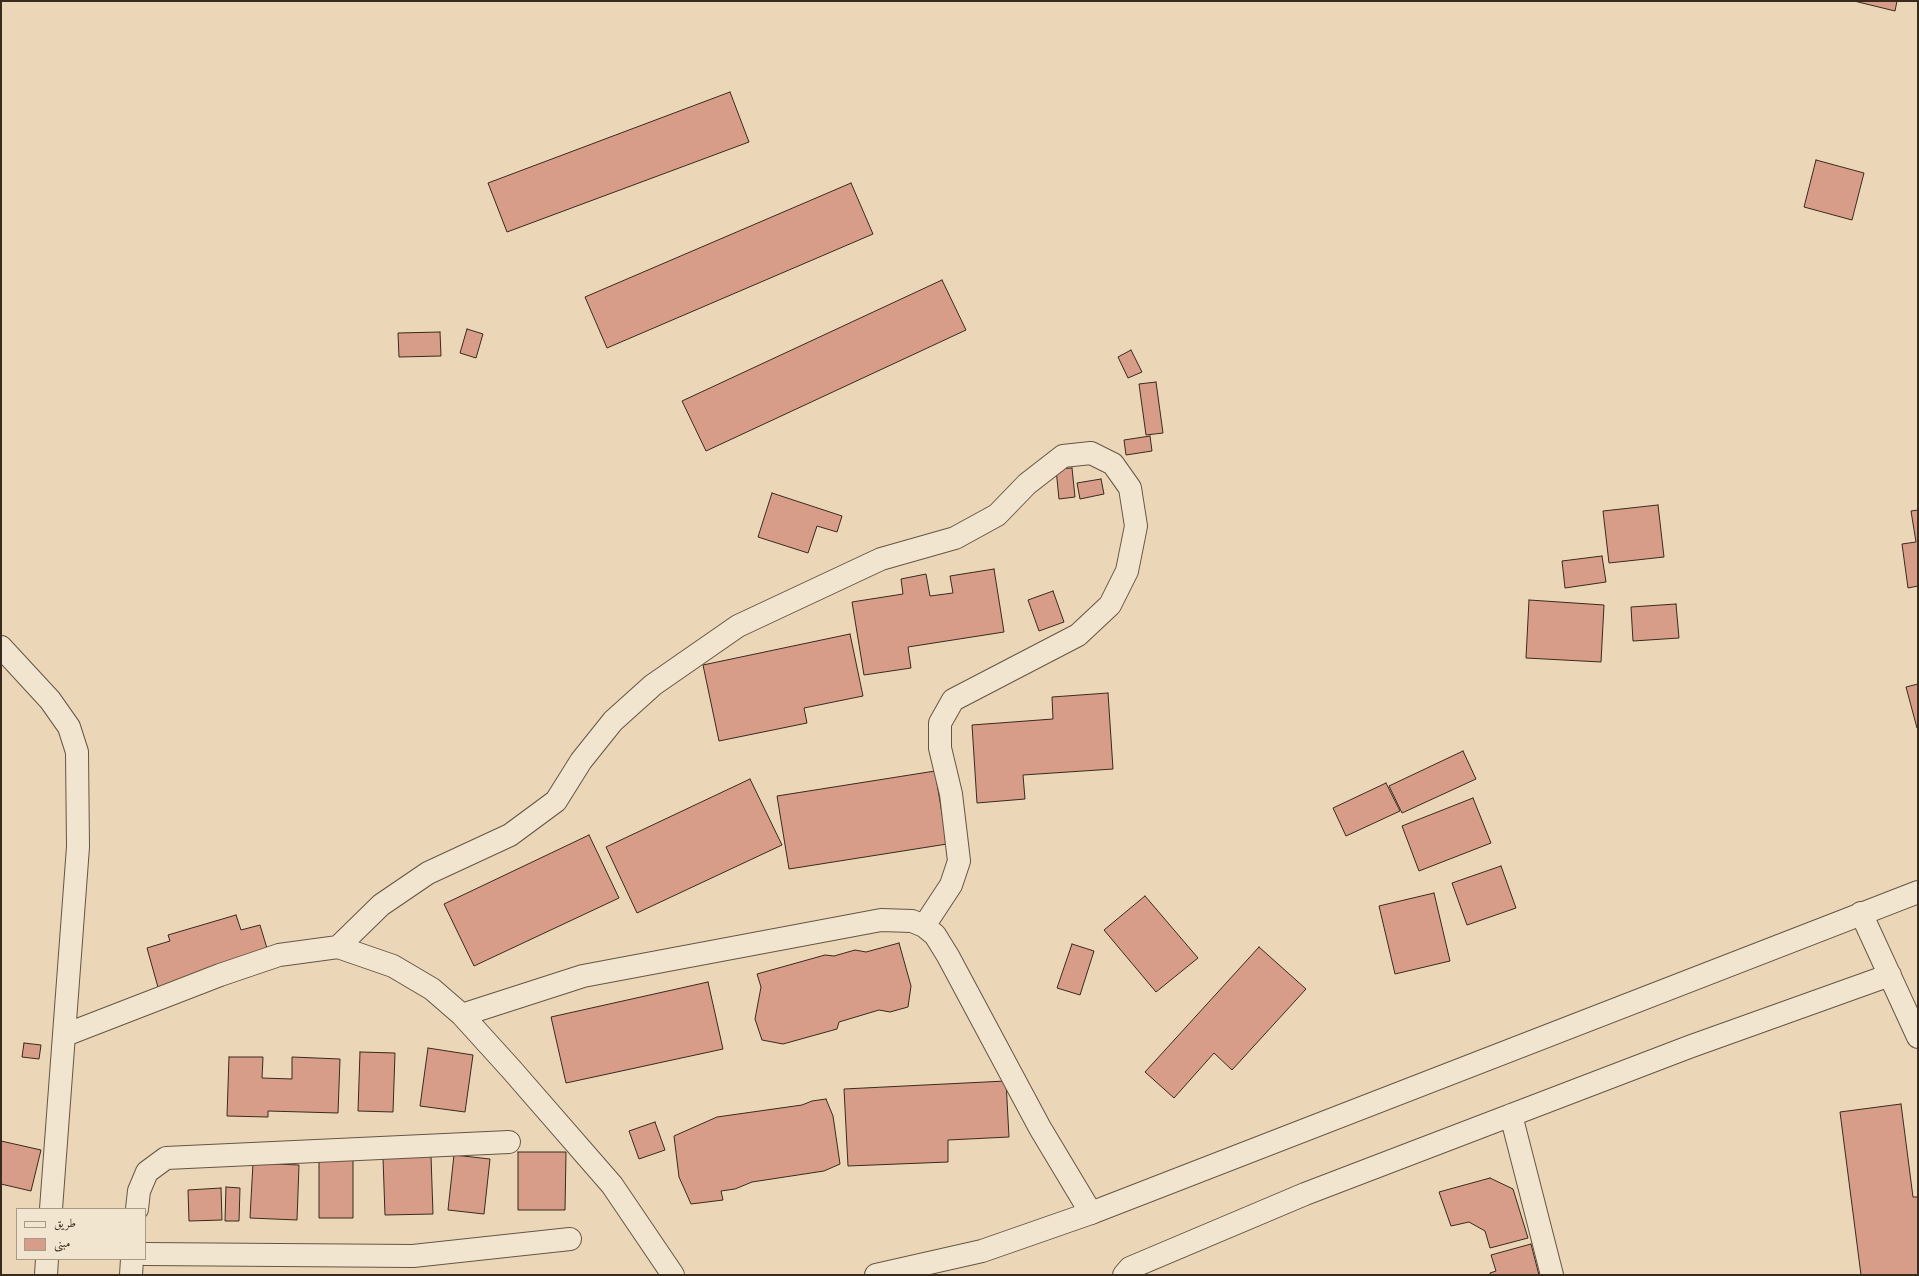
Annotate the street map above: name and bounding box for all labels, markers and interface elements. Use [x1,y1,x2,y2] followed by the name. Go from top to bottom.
[16,1208,146,1260] legend
[54,1215,76,1233] text: طريق
[54,1235,70,1253] text: مبنى

